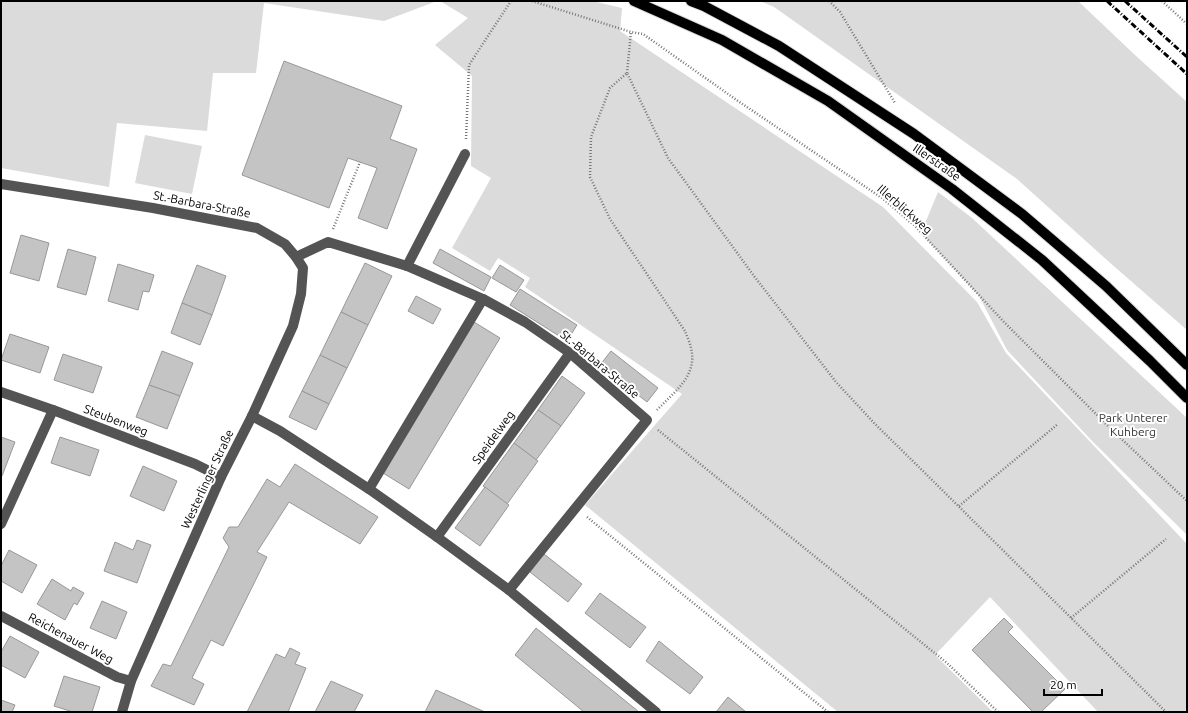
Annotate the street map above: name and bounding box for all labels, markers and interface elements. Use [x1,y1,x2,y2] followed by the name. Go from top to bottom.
[911,141,963,183] street label: Illerstraße
[875,182,935,236] street label: Illerblickweg
[152,188,252,220] street label: St.-Barbara-Straße
[558,327,642,401] street label: St.-Barbara-Straße
[82,402,150,438] street label: Steubenweg
[469,408,517,466] street label: Speidelweg
[1099,411,1168,438] park label: Park Unterer Kuhberg
[178,427,236,531] street label: Westerlinger Straße
[26,610,116,666] street label: Reichenauer Weg
[1044,671,1102,697] scale bar
[1050,678,1077,691] text: 20 m

